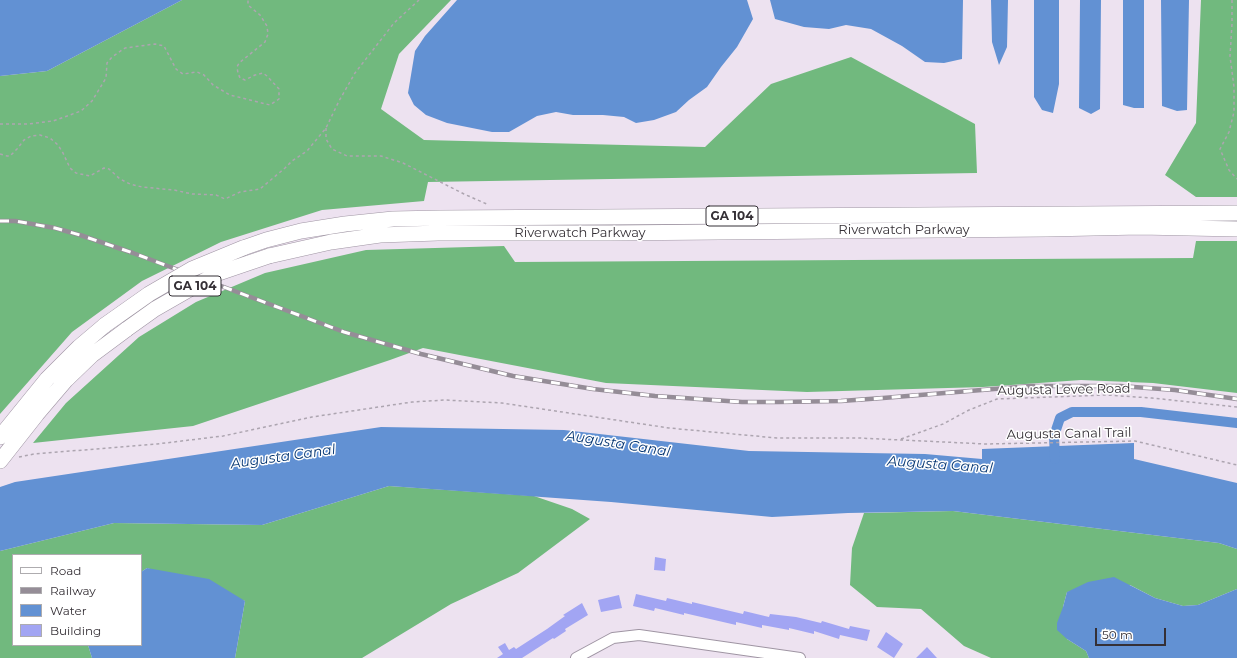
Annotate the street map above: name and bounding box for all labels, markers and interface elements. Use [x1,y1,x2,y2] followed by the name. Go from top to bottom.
[706,206,758,226] road number: GA 104
[838,222,970,238] street label: Riverwatch Parkway
[514,225,646,241] street label: Riverwatch Parkway
[169,276,221,296] road number: GA 104
[997,381,1131,399] street label: Augusta Levee Road
[1006,425,1132,443] street label: Augusta Canal Trail
[564,427,672,461] water label: Augusta Canal
[229,441,337,473] water label: Augusta Canal
[887,453,993,477] water label: Augusta Canal
[12,554,142,646] legend
[50,563,81,578] text: Road
[50,583,96,598] text: Railway
[50,603,86,618] text: Water
[1097,620,1168,646] scale bar
[50,623,101,638] text: Building
[1102,627,1133,642] text: 50 m

